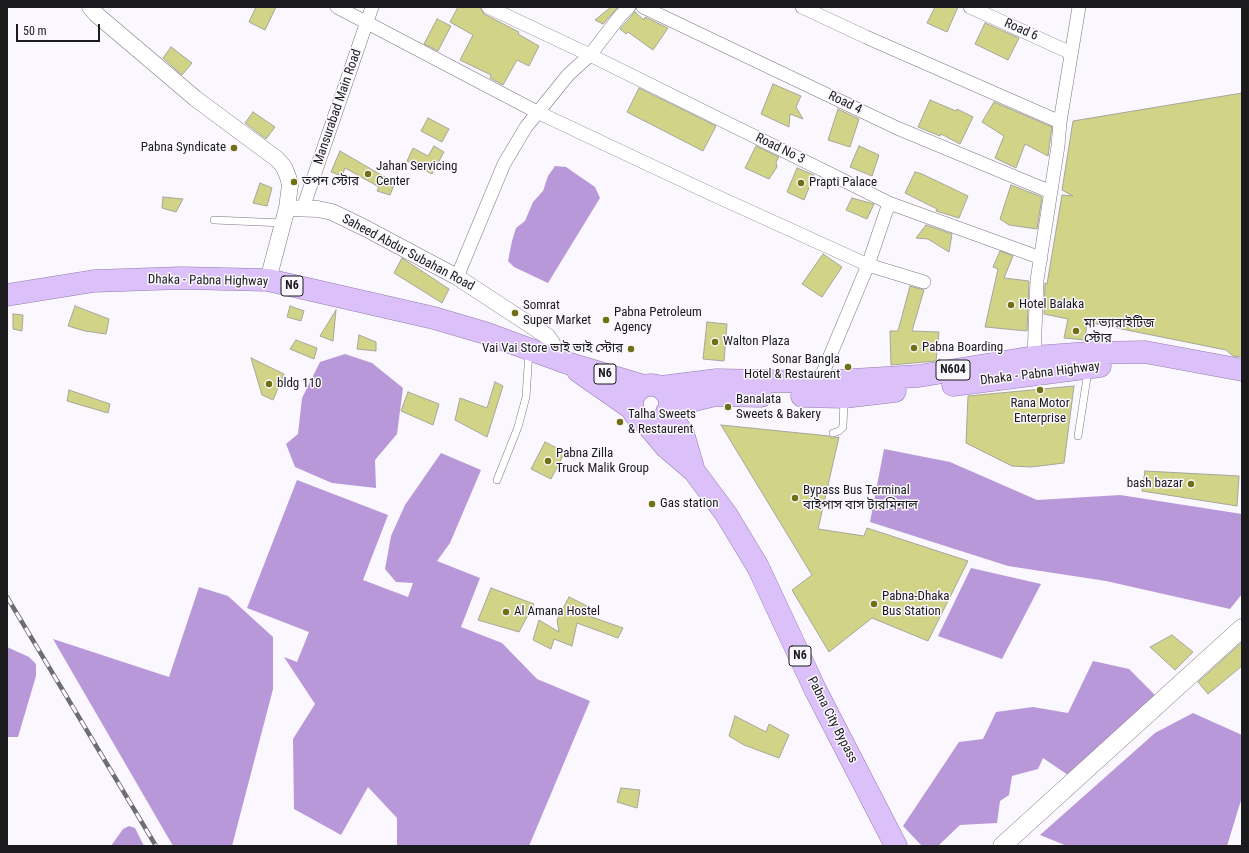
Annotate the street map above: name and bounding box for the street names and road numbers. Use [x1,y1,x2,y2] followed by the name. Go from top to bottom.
[1002,16,1040,44] street label: Road 6
[311,47,365,167] street label: Mansurabad Main Road
[826,88,864,118] street label: Road 4
[753,130,807,168] street label: Road No 3
[339,211,477,295] street label: Saheed Abdur Subahan Road
[148,272,268,290] street label: Dhaka - Pabna Highway
[281,276,303,296] road number: N6
[979,359,1101,389] street label: Dhaka - Pabna Highway
[936,360,970,380] road number: N604
[594,364,616,384] road number: N6
[789,646,811,666] road number: N6
[804,674,860,766] street label: Pabna City Bypass

